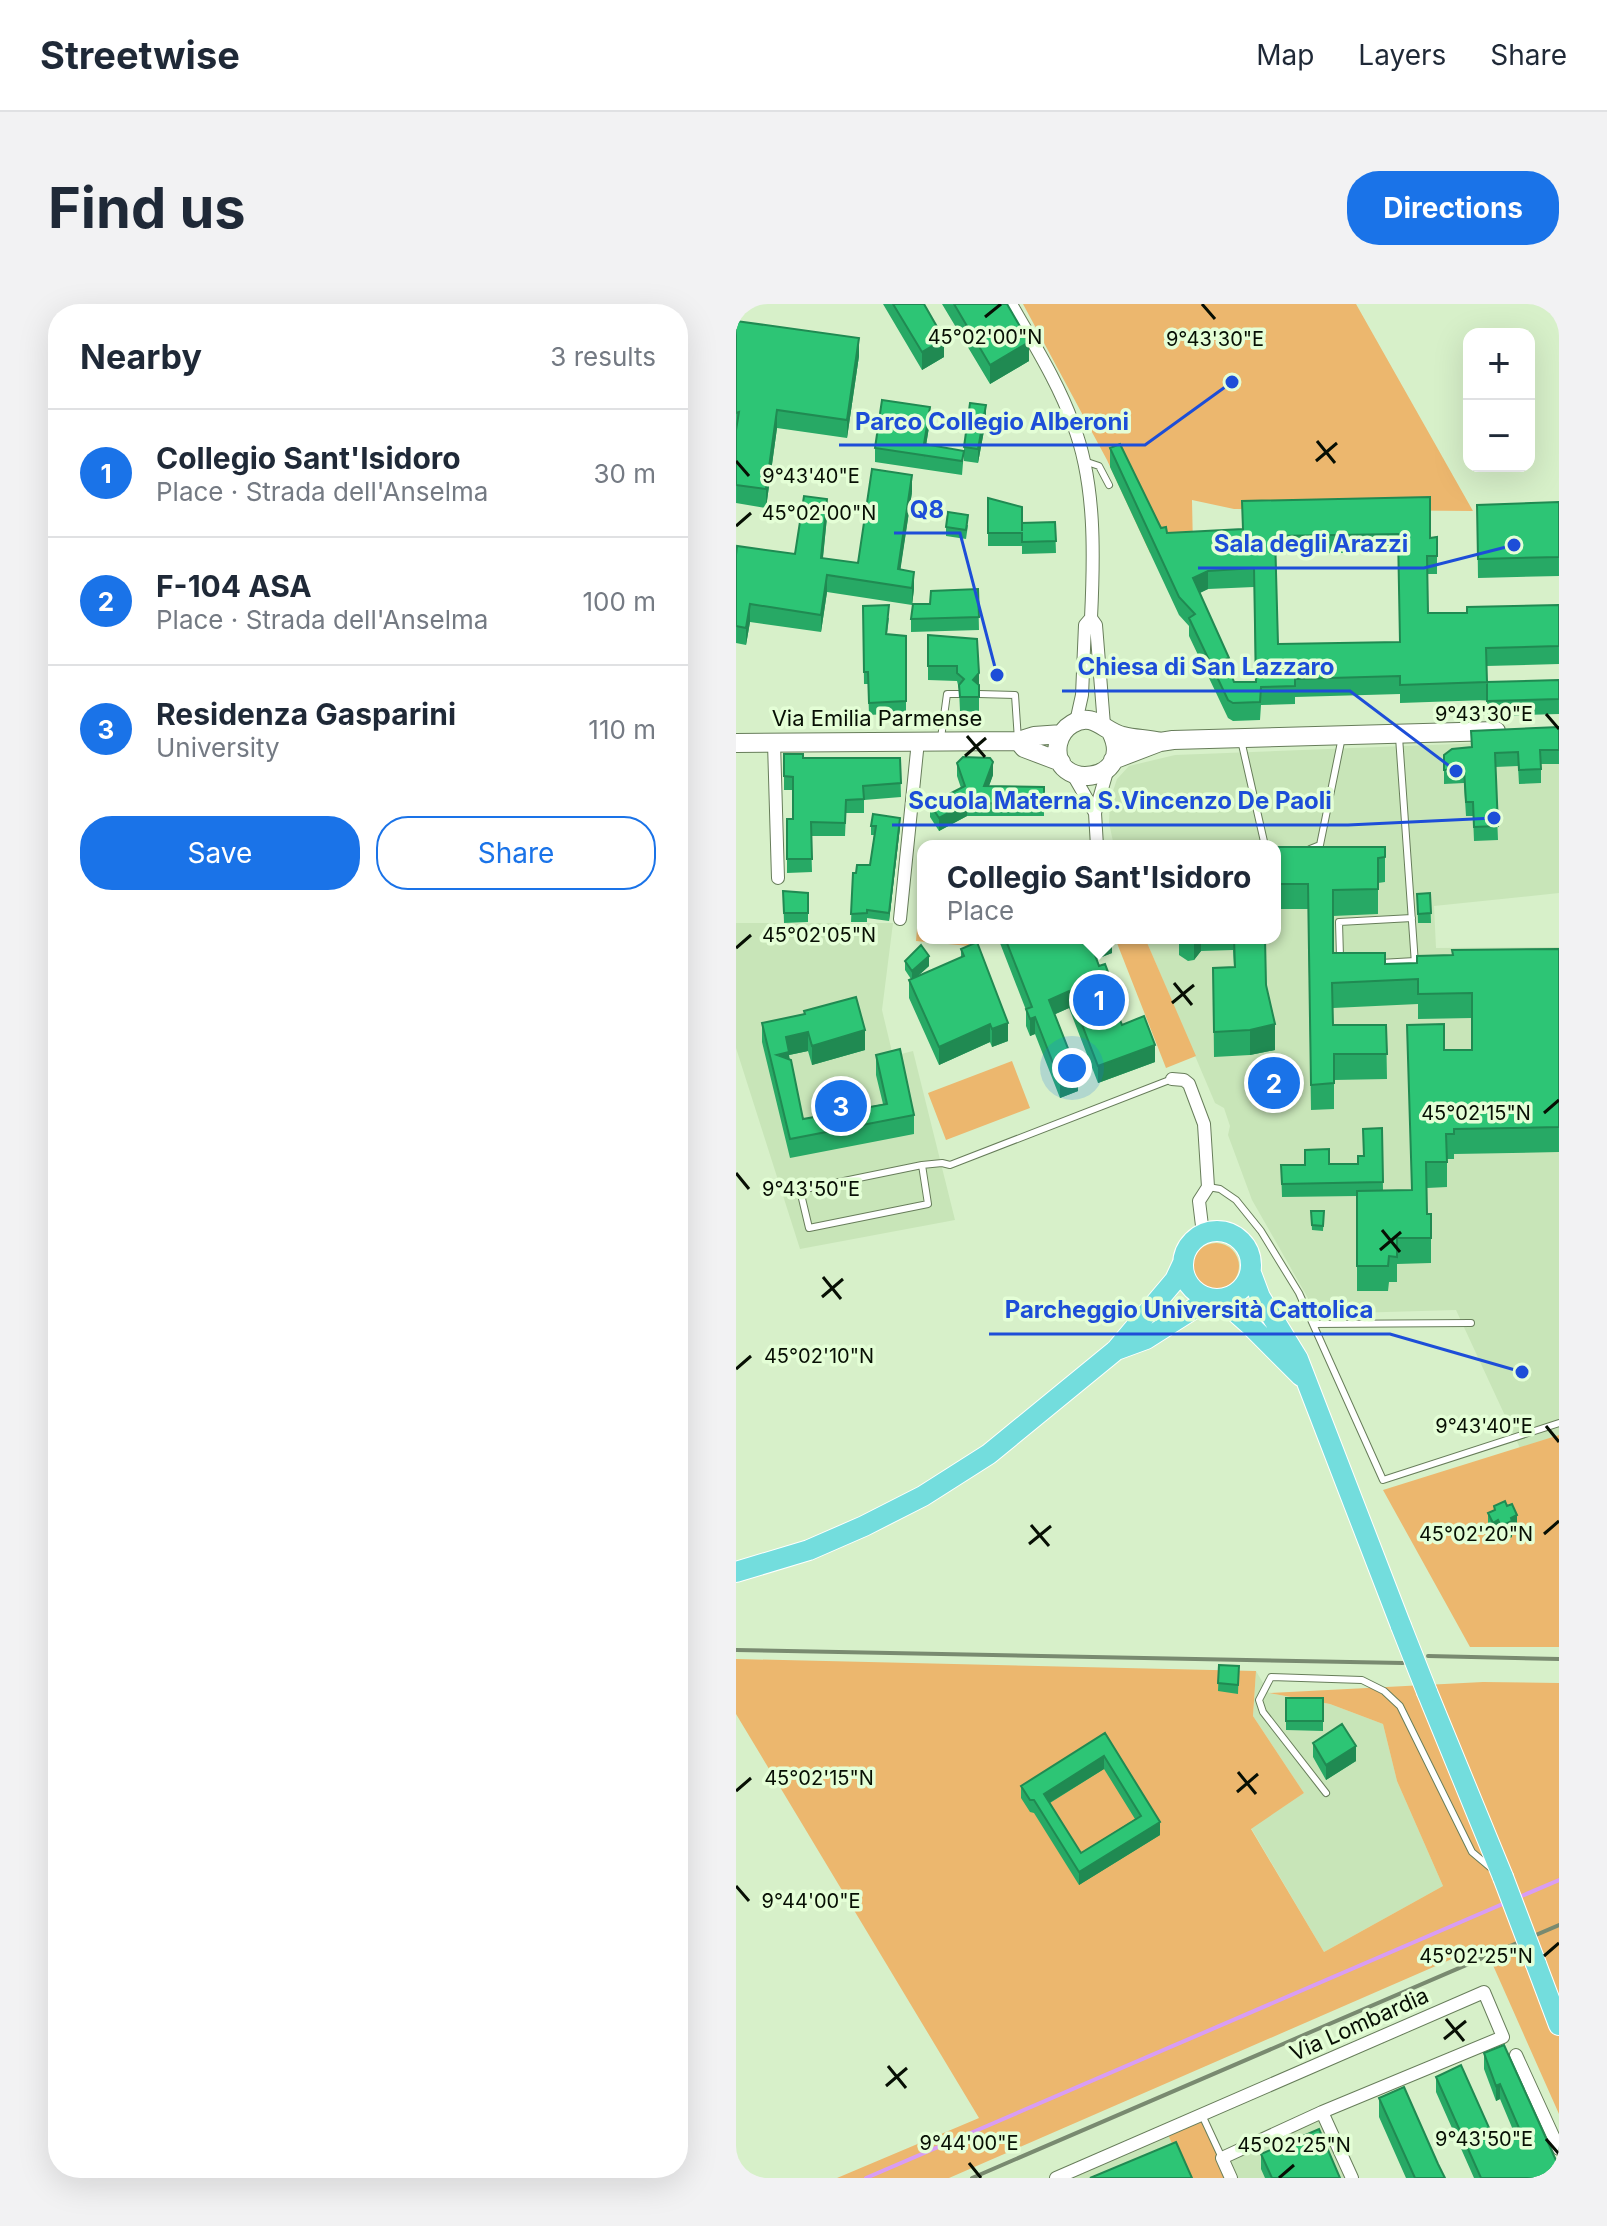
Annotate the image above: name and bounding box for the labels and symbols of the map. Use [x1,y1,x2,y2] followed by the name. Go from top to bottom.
[928,325,1042,349] text: 45°02'00"N
[1166,327,1264,351] text: 9°43'30"E
[839,397,1145,445] callout: Parco Collegio Alberoni
[855,407,1129,436] text: Parco Collegio Alberoni
[762,464,860,488] text: 9°43'40"E
[894,485,960,533] callout: Q8
[910,495,944,524] text: Q8
[762,501,876,525] text: 45°02'00"N
[1198,520,1424,568] callout: Sala degli Arazzi
[1214,529,1408,558] text: Sala degli Arazzi
[1062,643,1350,691] callout: Chiesa di San Lazzaro
[1078,652,1334,681] text: Chiesa di San Lazzaro
[1435,702,1533,726] text: 9°43'30"E
[772,705,982,731] street label: Via Emilia Parmense
[892,777,1348,825] callout: Scuola Materna S.Vincenzo De Paoli
[908,786,1332,815] text: Scuola Materna S.Vincenzo De Paoli
[762,923,876,947] text: 45°02'05"N
[1073,970,1125,1030] pin: 1
[1052,1048,1092,1088] your location
[1248,1053,1300,1113] pin: 2
[815,1076,867,1136] pin: 3
[1421,1101,1531,1125] text: 45°02'15"N
[762,1177,860,1201] text: 9°43'50"E
[989,1286,1390,1334] callout: Parcheggio Università Cattolica
[1005,1295,1373,1324] text: Parcheggio Università Cattolica
[764,1344,874,1368] text: 45°02'10"N
[1435,1414,1533,1438] text: 9°43'40"E
[1419,1522,1533,1546] text: 45°02'20"N
[764,1766,874,1790] text: 45°02'15"N
[761,1889,861,1913] text: 9°44'00"E
[1419,1944,1533,1968] text: 45°02'25"N
[1286,1982,1432,2066] street label: Via Lombardia
[1435,2127,1533,2151] text: 9°43'50"E
[919,2131,1019,2155] text: 9°44'00"E
[1237,2133,1351,2157] text: 45°02'25"N

